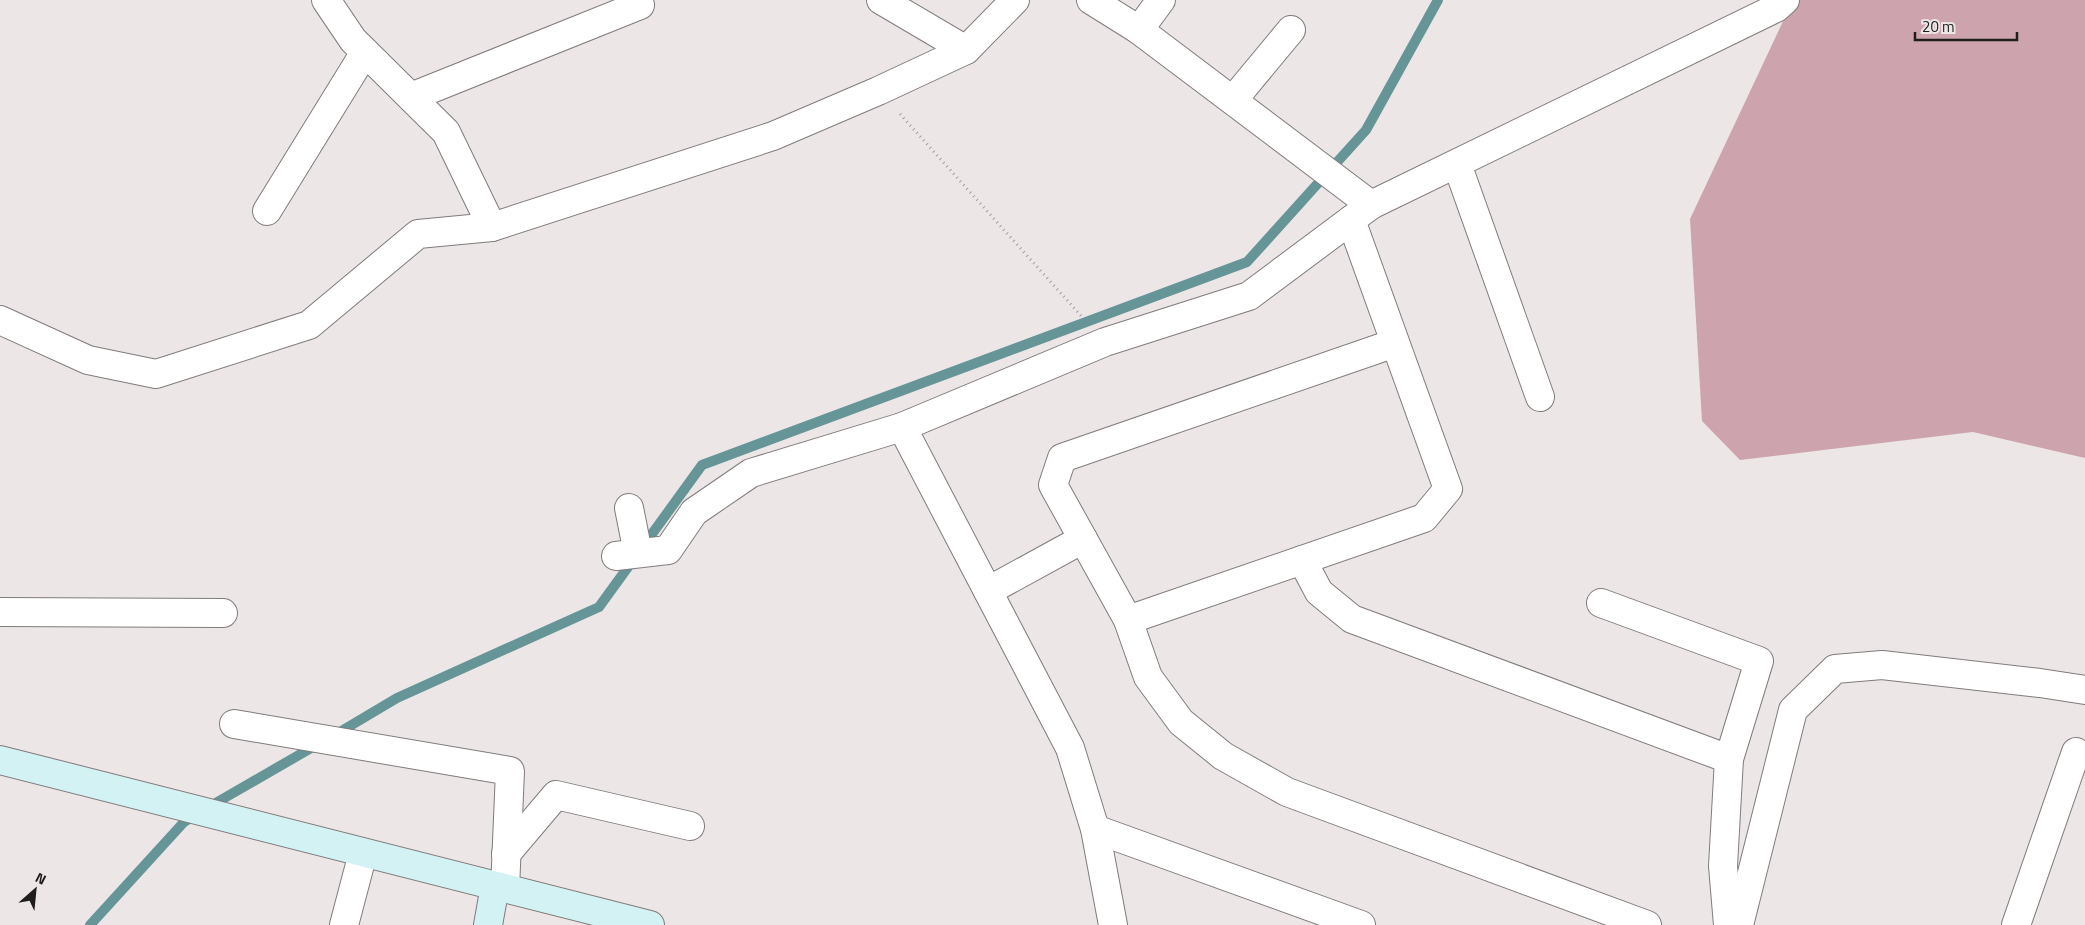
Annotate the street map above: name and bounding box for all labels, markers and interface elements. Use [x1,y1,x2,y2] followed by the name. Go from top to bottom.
[1915,10,2018,42] scale bar
[1922,15,1955,38] text: 20 m
[10,865,60,915] north arrow
[32,866,50,890] text: N

